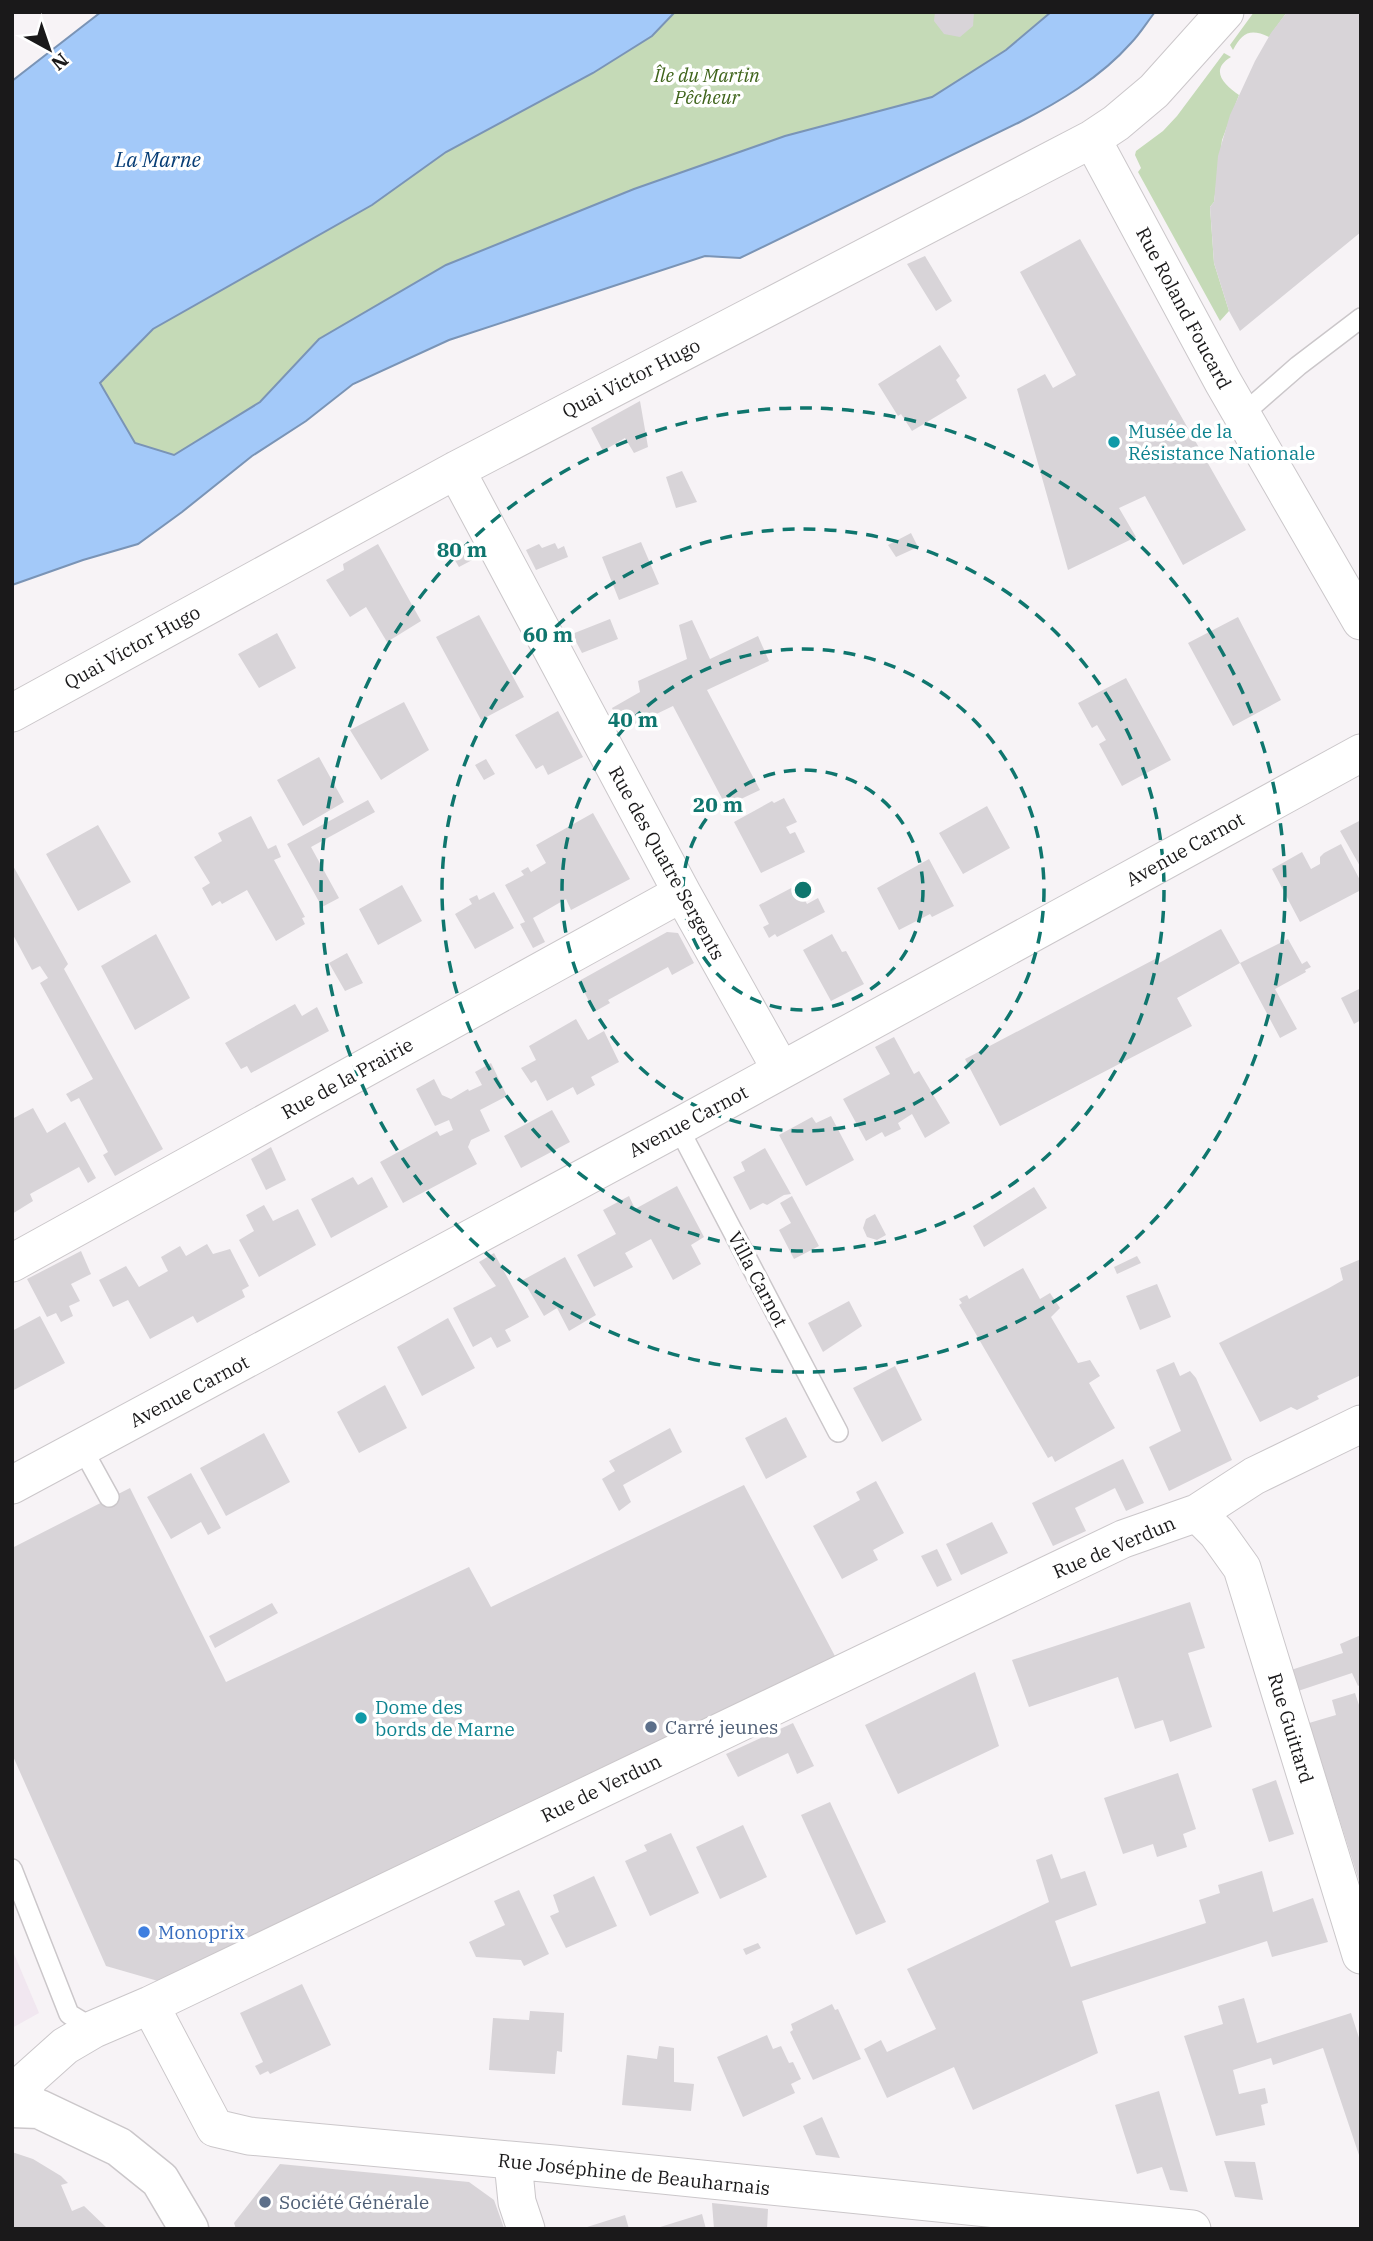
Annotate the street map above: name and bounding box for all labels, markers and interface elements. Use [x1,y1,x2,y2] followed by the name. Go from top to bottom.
[14,14,84,84] north arrow
[46,48,73,76] text: N
[653,63,760,109] park label: Île du Martin Pêcheur
[114,145,202,173] water label: La Marne
[1131,223,1237,393] street label: Rue Roland Foucard
[558,333,704,423] street label: Quai Victor Hugo
[1128,419,1315,465] place label: Musée de la Résistance Nationale
[1106,434,1122,450] marker: Musée de la Résistance Nationale
[437,535,487,563] text: 80 m
[60,600,204,694] street label: Quai Victor Hugo
[523,620,573,648] text: 60 m
[608,705,658,733] text: 40 m
[604,762,730,964] street label: Rue des Quatre Sergents
[693,790,743,818] text: 20 m
[1122,806,1249,891] street label: Avenue Carnot
[791,878,815,902] centre of rings
[277,1032,417,1124] street label: Rue de la Prairie
[624,1079,752,1163] street label: Avenue Carnot
[723,1227,793,1331] street label: Villa Carnot
[125,1349,253,1433] street label: Avenue Carnot
[1049,1510,1179,1584] street label: Rue de Verdun
[1263,1670,1319,1786] street label: Rue Guittard
[375,1695,515,1741] place label: Dome des bords de Marne
[353,1710,369,1726] marker: Dome des bords de Marne
[665,1715,778,1739] place label: Carré jeunes
[643,1719,659,1735] marker: Carré jeunes
[537,1749,665,1827] street label: Rue de Verdun
[158,1920,245,1944] place label: Monoprix
[136,1924,152,1940] marker: Monoprix
[497,2148,771,2200] street label: Rue Joséphine de Beauharnais
[279,2190,429,2214] place label: Société Générale
[257,2194,273,2210] marker: Société Générale

